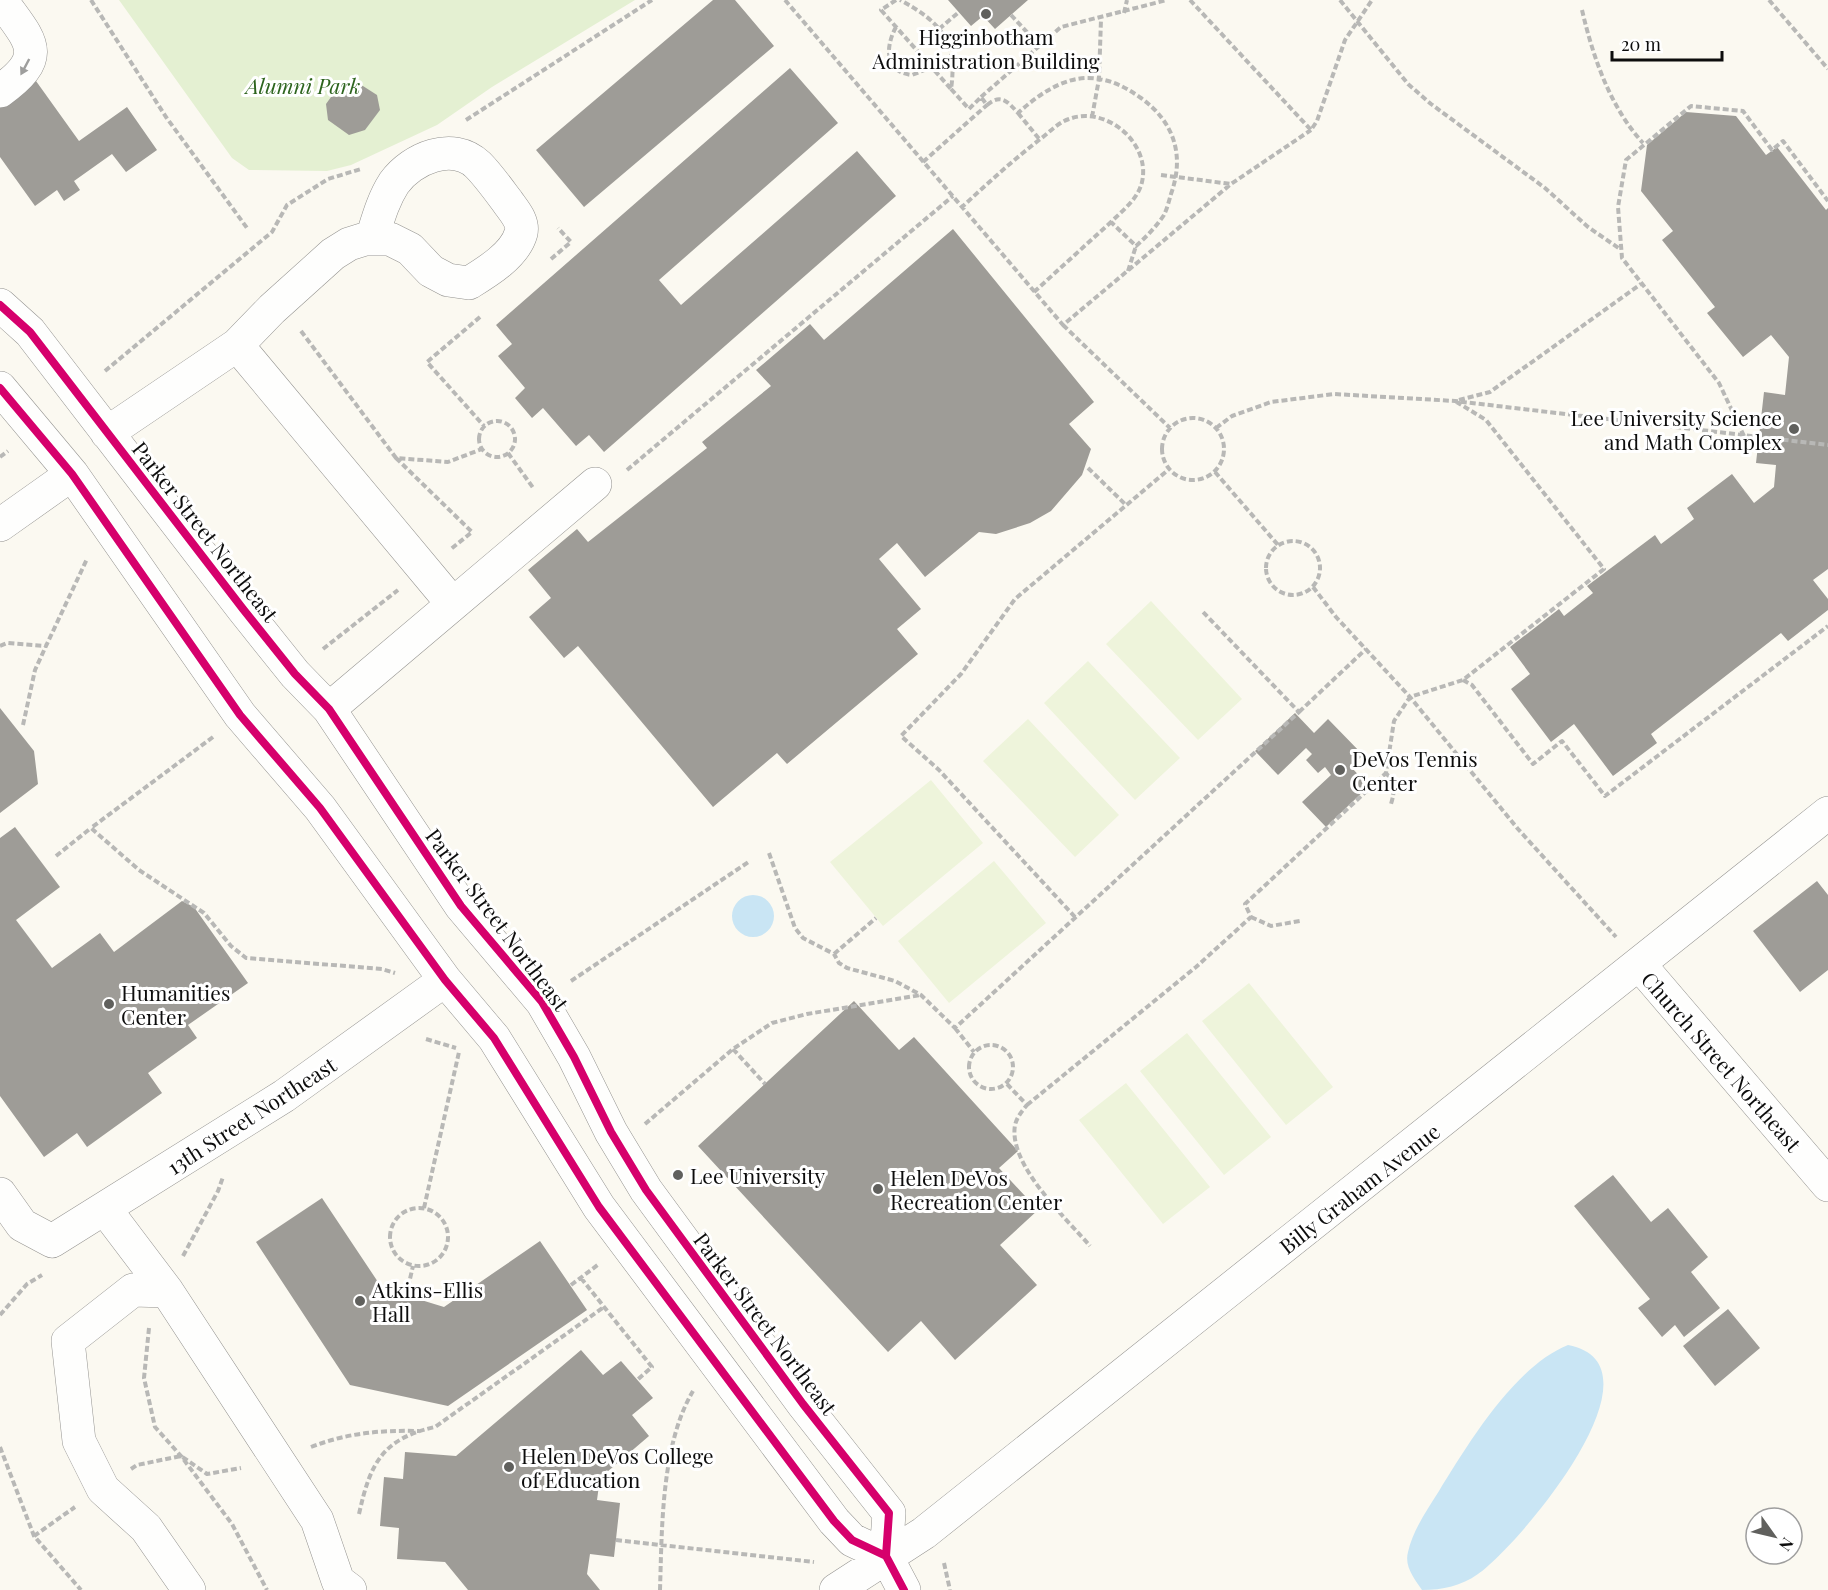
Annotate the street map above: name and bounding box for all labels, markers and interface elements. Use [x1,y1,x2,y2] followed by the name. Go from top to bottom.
[979,7,993,21] marker: Higginbotham Administration Building
[871,22,1100,74] place label: Higginbotham Administration Building
[1612,24,1722,62] scale bar
[1621,32,1661,56] text: 20 m
[20,59,30,76] one-way arrow
[244,71,361,99] park label: Alumni Park
[1570,403,1782,455] place label: Lee University Science and Math Complex
[1787,422,1801,436] marker: Lee University Science and Math Complex
[127,435,286,627] street label: Parker Street Northeast
[1352,744,1478,796] place label: DeVos Tennis Center
[1333,763,1347,777] marker: DeVos Tennis Center
[420,822,576,1016] street label: Parker Street Northeast
[1636,965,1808,1157] street label: Church Street Northeast
[121,978,230,1030] place label: Humanities Center
[102,997,116,1011] marker: Humanities Center
[161,1050,341,1180] street label: 13th Street Northeast
[1273,1117,1445,1259] street label: Billy Graham Avenue
[690,1161,826,1189] place label: Lee University
[890,1163,1063,1215] place label: Helen DeVos Recreation Center
[671,1168,685,1182] marker: Lee University
[871,1182,885,1196] marker: Helen DeVos Recreation Center
[688,1226,844,1420] street label: Parker Street Northeast
[371,1275,483,1327] place label: Atkins-Ellis Hall
[353,1294,367,1308] marker: Atkins-Ellis Hall
[521,1441,714,1493] place label: Helen DeVos College of Education
[502,1460,516,1474] marker: Helen DeVos College of Education
[1744,1506,1804,1566] north arrow
[1775,1534,1799,1556] text: N

